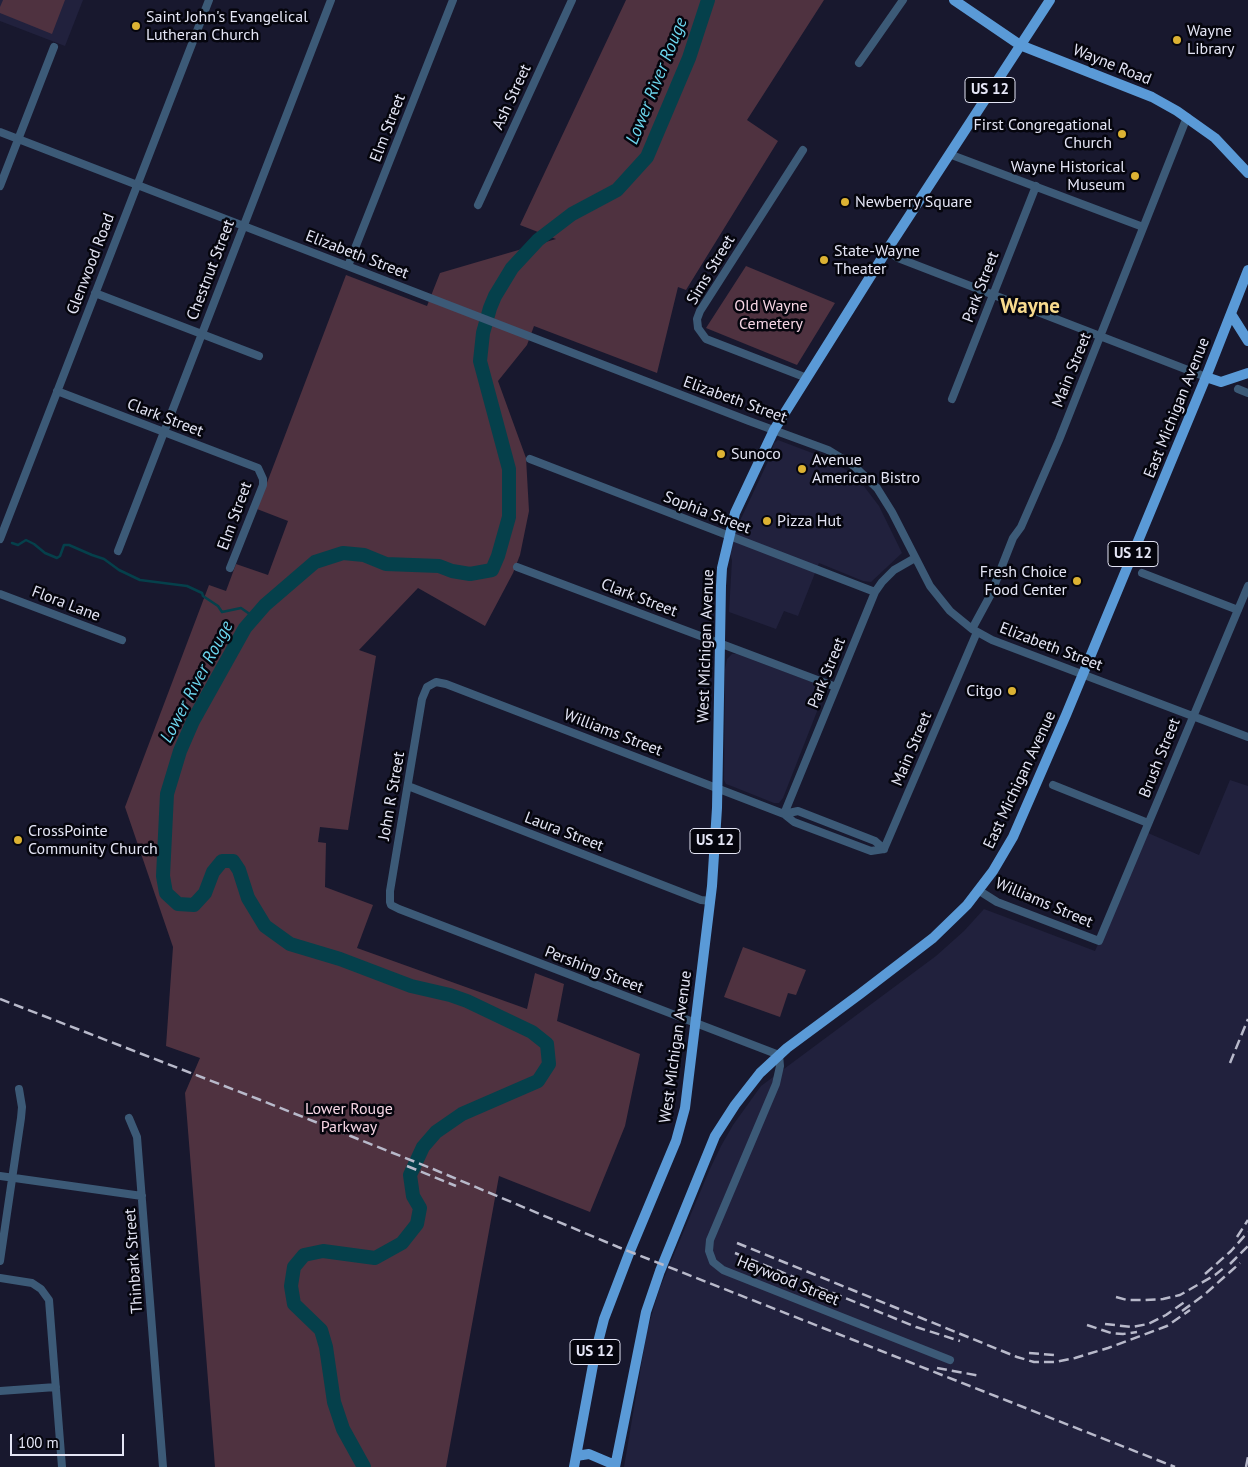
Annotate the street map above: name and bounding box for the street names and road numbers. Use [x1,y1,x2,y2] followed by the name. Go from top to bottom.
[1070,41,1154,89] street label: Wayne Road
[489,61,535,133] street label: Ash Street
[965,78,1015,102] road number: US 12
[366,91,410,165] street label: Elm Street
[63,211,119,317] street label: Glenwood Road
[183,217,239,323] street label: Chestnut Street
[303,227,411,283] street label: Elizabeth Street
[683,232,739,308] street label: Sims Street
[959,249,1003,325] street label: Park Street
[1048,330,1096,410] street label: Main Street
[1140,335,1214,481] street label: East Michigan Avenue
[681,372,789,428] street label: Elizabeth Street
[124,395,206,441] street label: Clark Street
[214,479,256,553] street label: Elm Street
[661,488,753,538] street label: Sophia Street
[1108,542,1158,566] road number: US 12
[694,569,718,723] street label: West Michigan Avenue
[598,575,680,621] street label: Clark Street
[29,582,103,626] street label: Flora Lane
[997,619,1105,675] street label: Elizabeth Street
[804,635,850,711] street label: Park Street
[561,705,665,761] street label: Williams Street
[980,708,1060,852] street label: East Michigan Avenue
[888,709,936,789] street label: Main Street
[1135,715,1185,801] street label: Brush Street
[375,750,409,842] street label: John R Street
[522,808,606,856] street label: Laura Street
[690,828,740,854] road number: US 12
[992,874,1096,932] street label: Williams Street
[542,942,646,998] street label: Pershing Street
[656,969,696,1125] street label: West Michigan Avenue
[121,1208,147,1314] street label: Thinbark Street
[734,1252,842,1310] street label: Heywood Street
[570,1340,620,1364] road number: US 12

